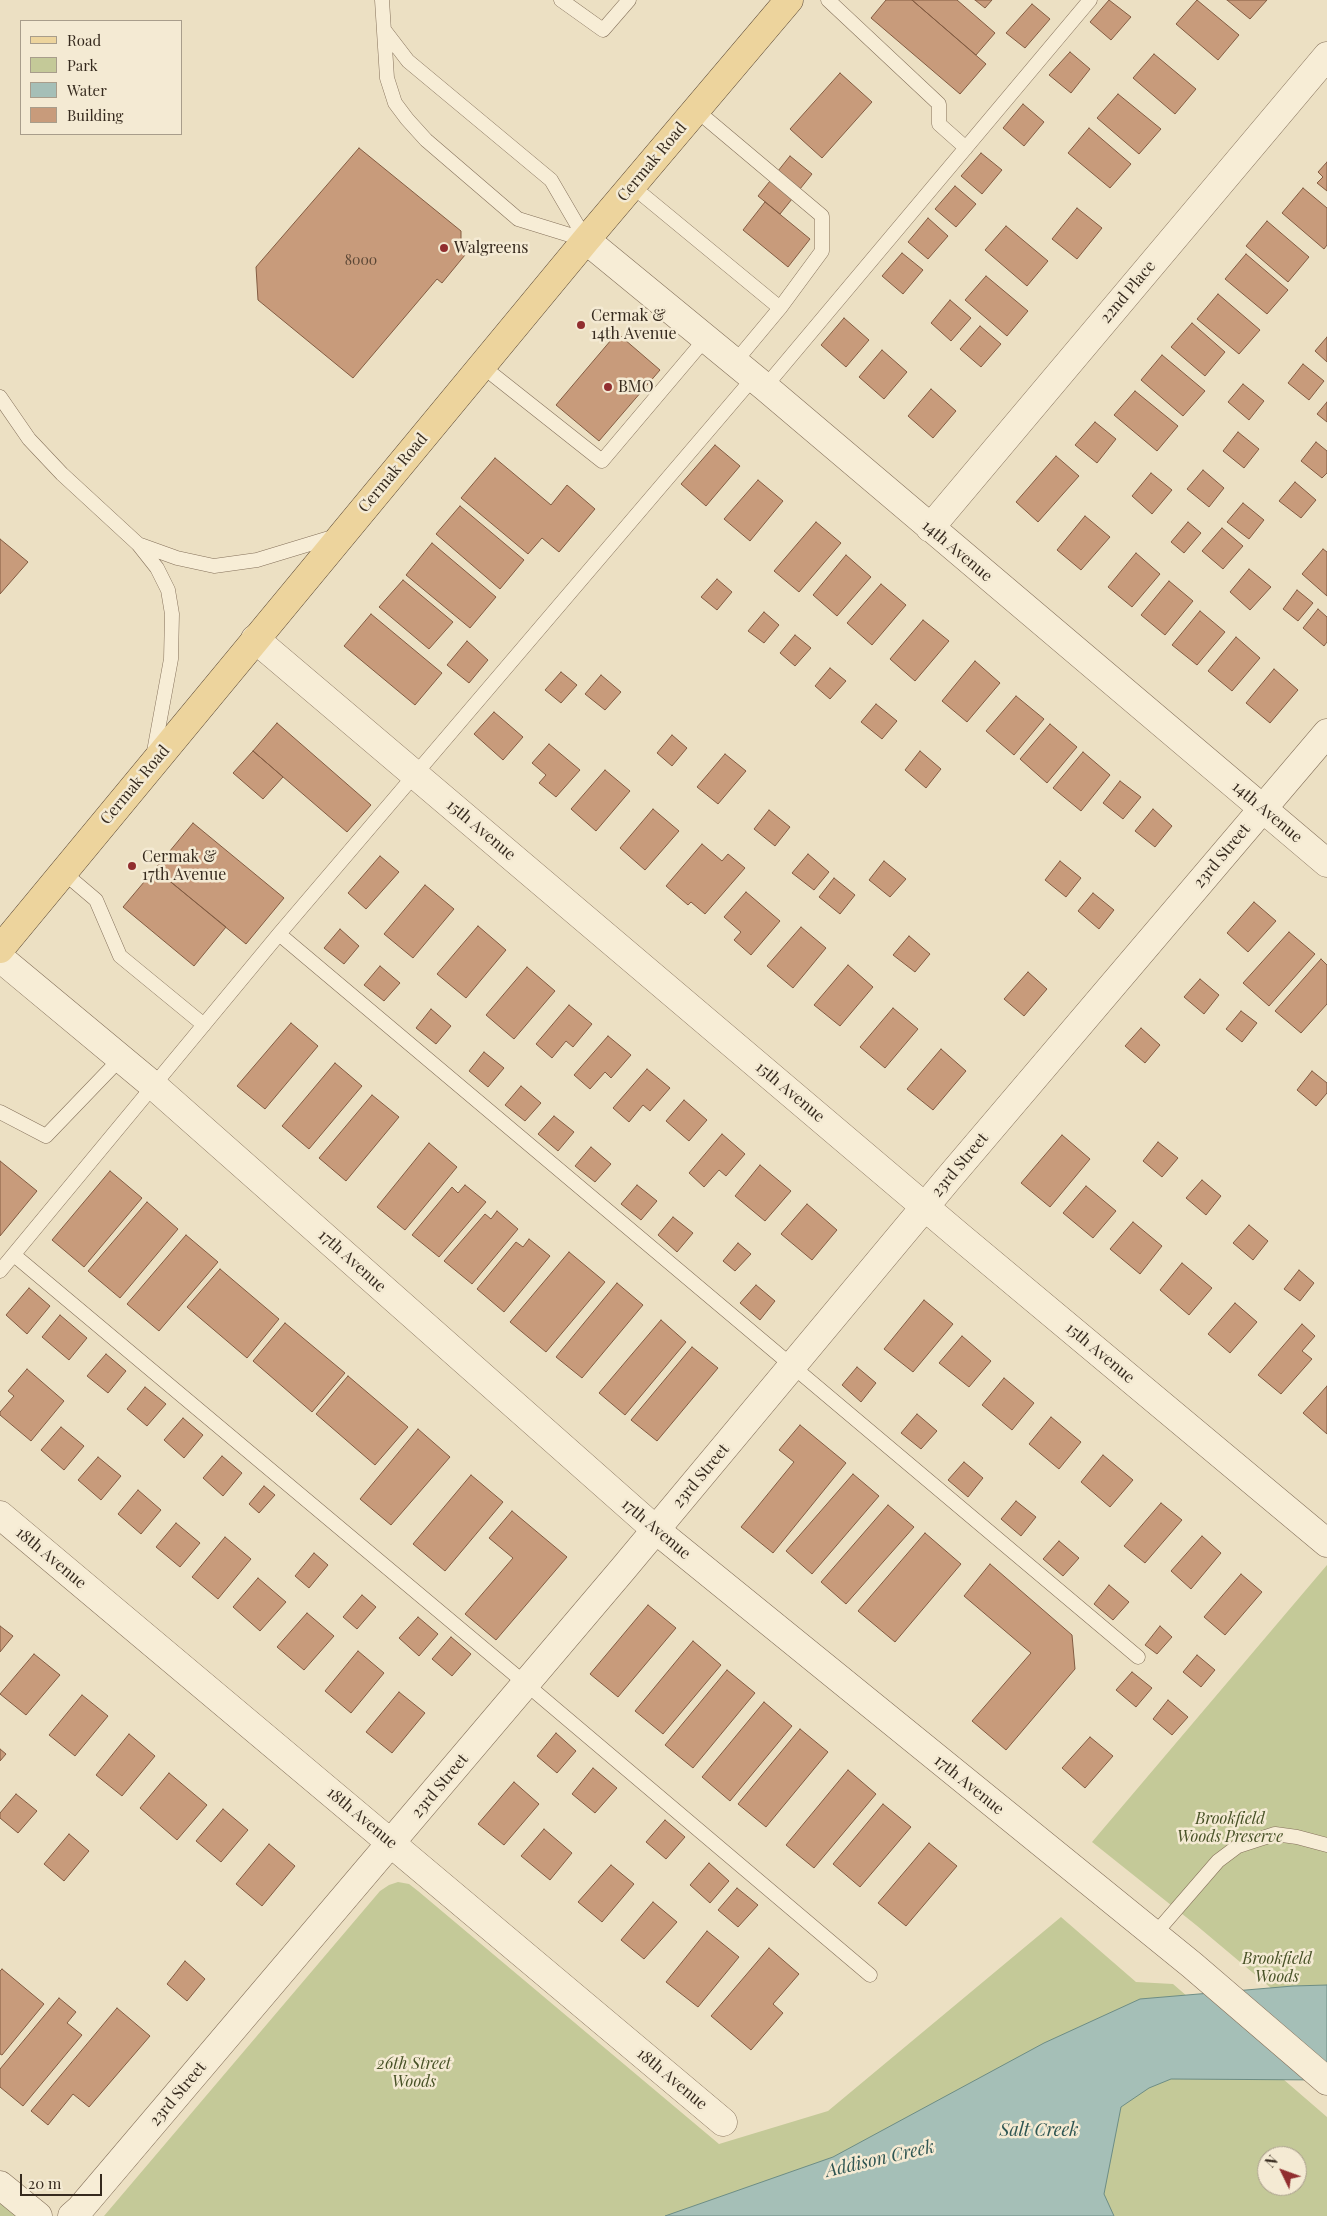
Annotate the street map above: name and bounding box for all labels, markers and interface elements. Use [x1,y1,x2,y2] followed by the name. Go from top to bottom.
[20,20,182,135] legend
[67,30,101,50] text: Road
[67,55,98,75] text: Park
[67,80,107,100] text: Water
[67,105,123,125] text: Building
[613,118,691,206] street label: Cermak Road
[454,238,528,258] place label: Walgreens
[438,242,450,254] marker: Walgreens
[345,253,377,269] house number: 8000
[1096,257,1160,327] street label: 22nd Place
[591,306,677,344] place label: Cermak & 14th Avenue
[575,319,587,331] marker: Cermak & 14th Avenue
[618,377,654,397] place label: BMO
[602,381,614,393] marker: BMO
[354,429,432,517] street label: Cermak Road
[918,516,996,586] street label: 14th Avenue
[96,741,174,829] street label: Cermak Road
[1228,777,1306,847] street label: 14th Avenue
[443,796,519,864] street label: 15th Avenue
[1190,820,1254,892] street label: 23rd Street
[142,847,226,885] place label: Cermak & 17th Avenue
[126,860,138,872] marker: Cermak & 17th Avenue
[752,1058,828,1126] street label: 15th Avenue
[928,1129,992,1201] street label: 23rd Street
[314,1226,390,1296] street label: 17th Avenue
[1062,1319,1138,1387] street label: 15th Avenue
[669,1440,733,1512] street label: 23rd Street
[618,1495,694,1563] street label: 17th Avenue
[12,1523,90,1593] street label: 18th Avenue
[408,1750,472,1822] street label: 23rd Street
[930,1751,1008,1819] street label: 17th Avenue
[323,1783,401,1853] street label: 18th Avenue
[1177,1809,1283,1847] park label: Brookfield Woods Preserve
[1242,1949,1312,1987] park label: Brookfield Woods
[633,2044,711,2114] street label: 18th Avenue
[377,2054,451,2092] park label: 26th Street Woods
[146,2058,210,2130] street label: 23rd Street
[999,2119,1079,2141] water label: Salt Creek
[823,2136,937,2182] water label: Addison Creek
[1257,2146,1307,2196] north arrow
[1261,2151,1282,2171] text: N
[22,2164,105,2196] scale bar
[28,2173,61,2193] text: 20 m

